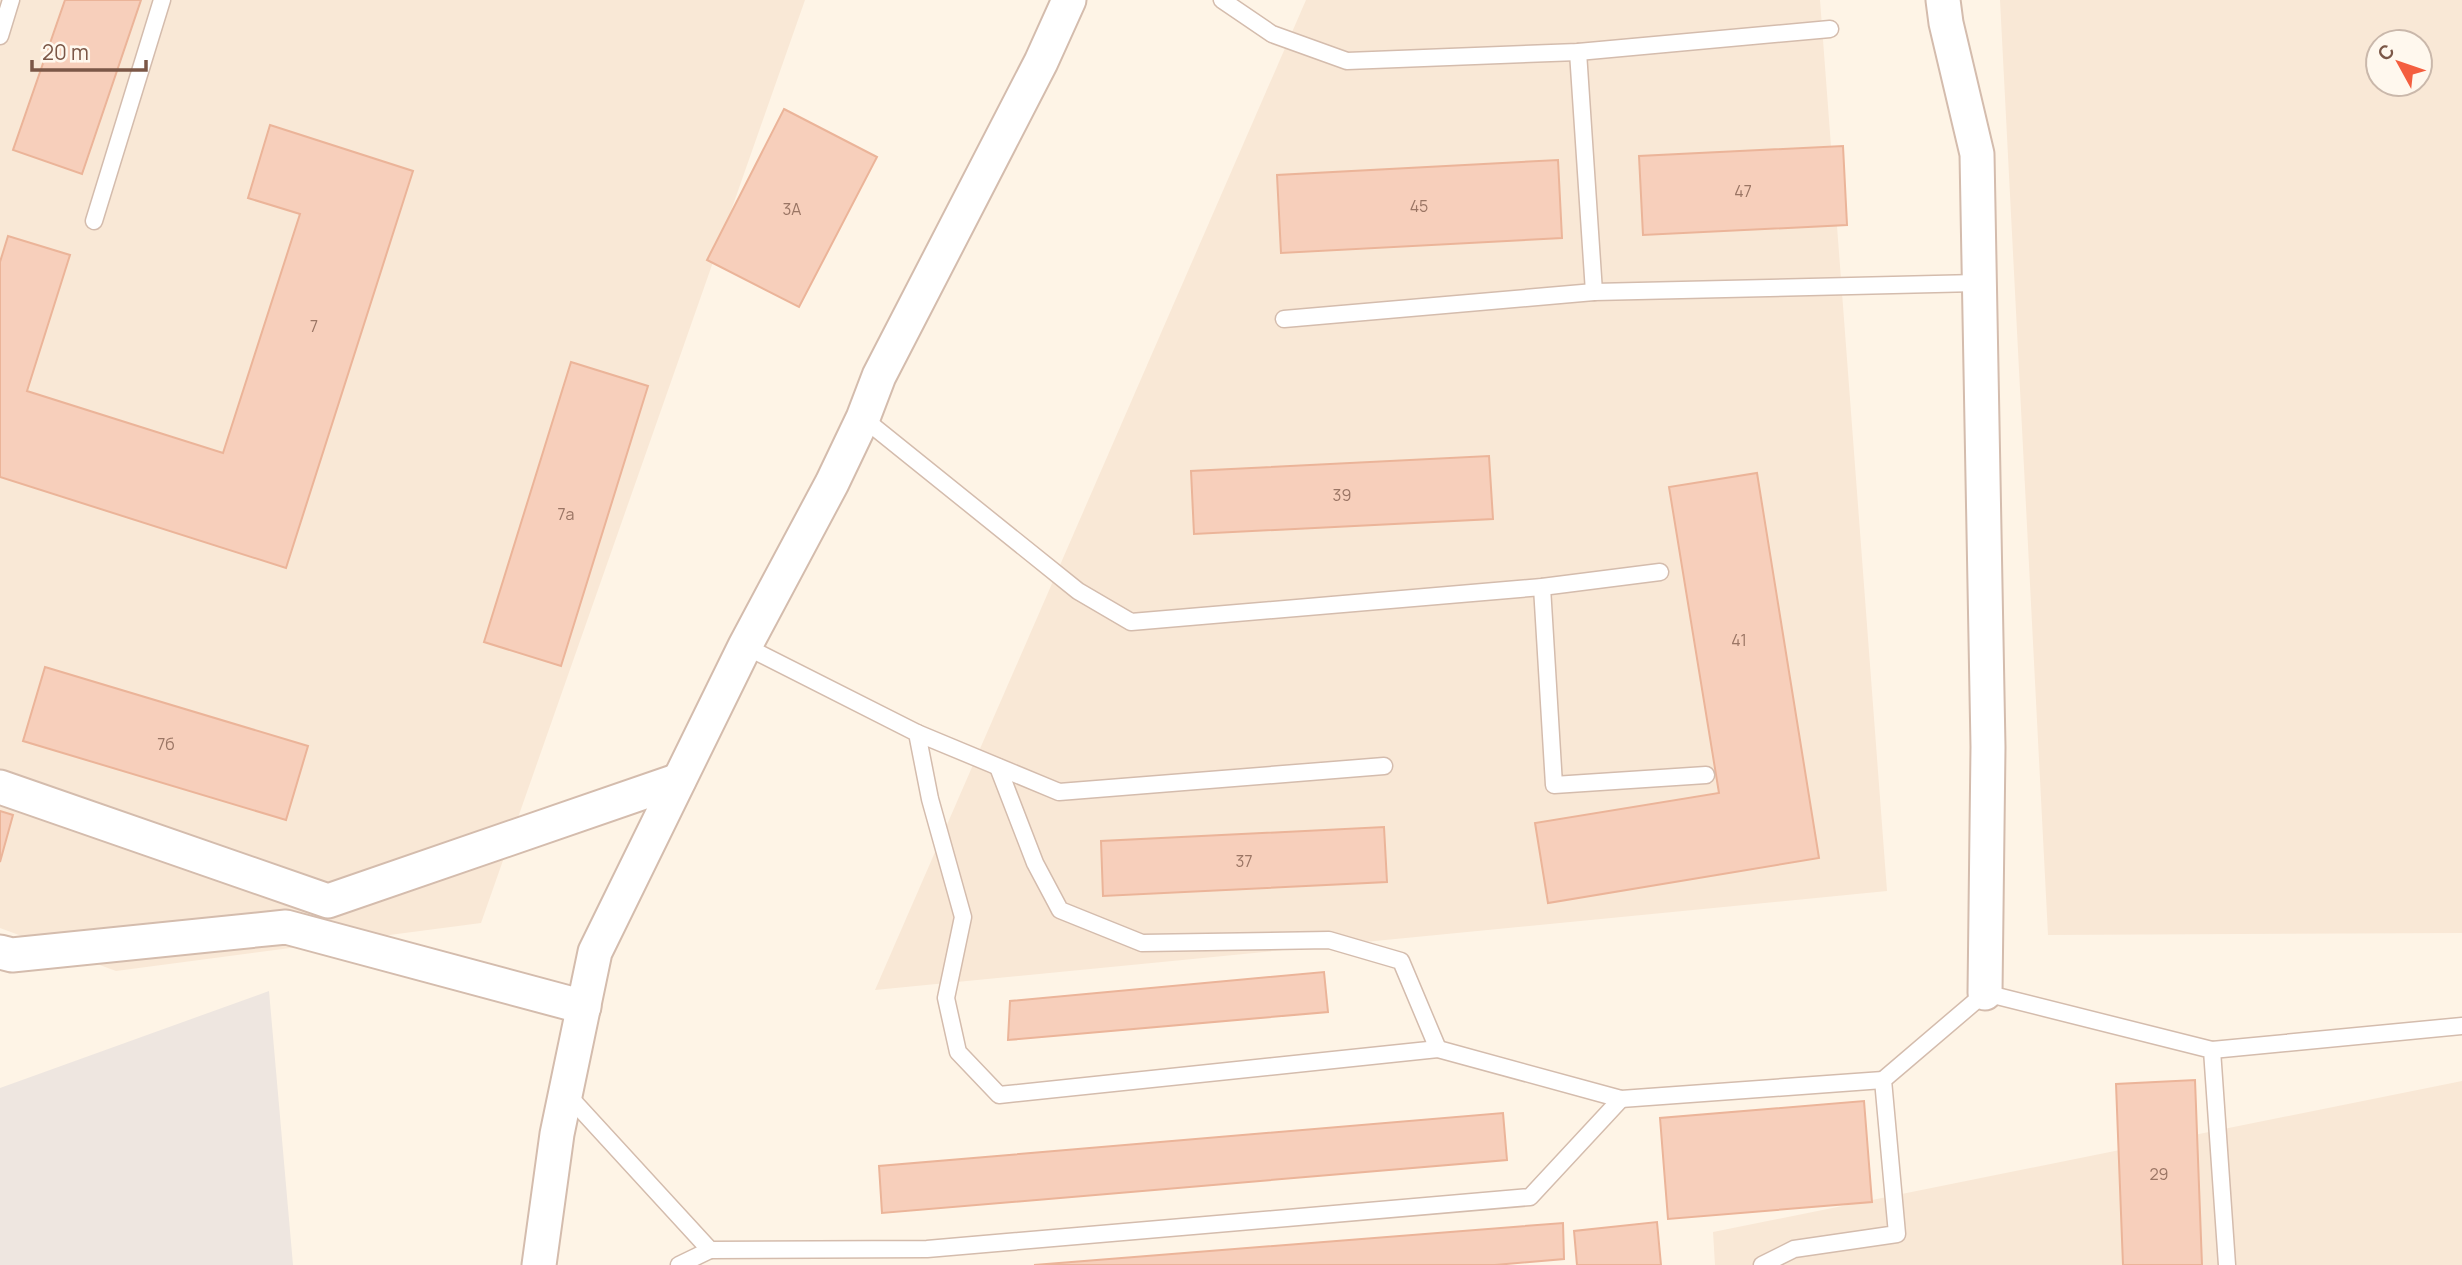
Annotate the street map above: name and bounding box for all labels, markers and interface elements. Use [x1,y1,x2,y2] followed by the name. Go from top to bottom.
[32,28,145,72] scale bar
[2364,28,2434,98] north arrow
[42,38,89,66] text: 20 m
[2372,38,2400,66] text: С
[1734,180,1752,202] house number: 47
[1410,195,1428,217] house number: 45
[783,198,801,220] house number: 3А
[310,315,318,337] house number: 7
[1333,484,1351,506] house number: 39
[558,503,574,525] house number: 7а
[1731,629,1747,651] house number: 41
[157,733,175,755] house number: 7б
[1236,850,1252,872] house number: 37
[2149,1163,2169,1185] house number: 29

